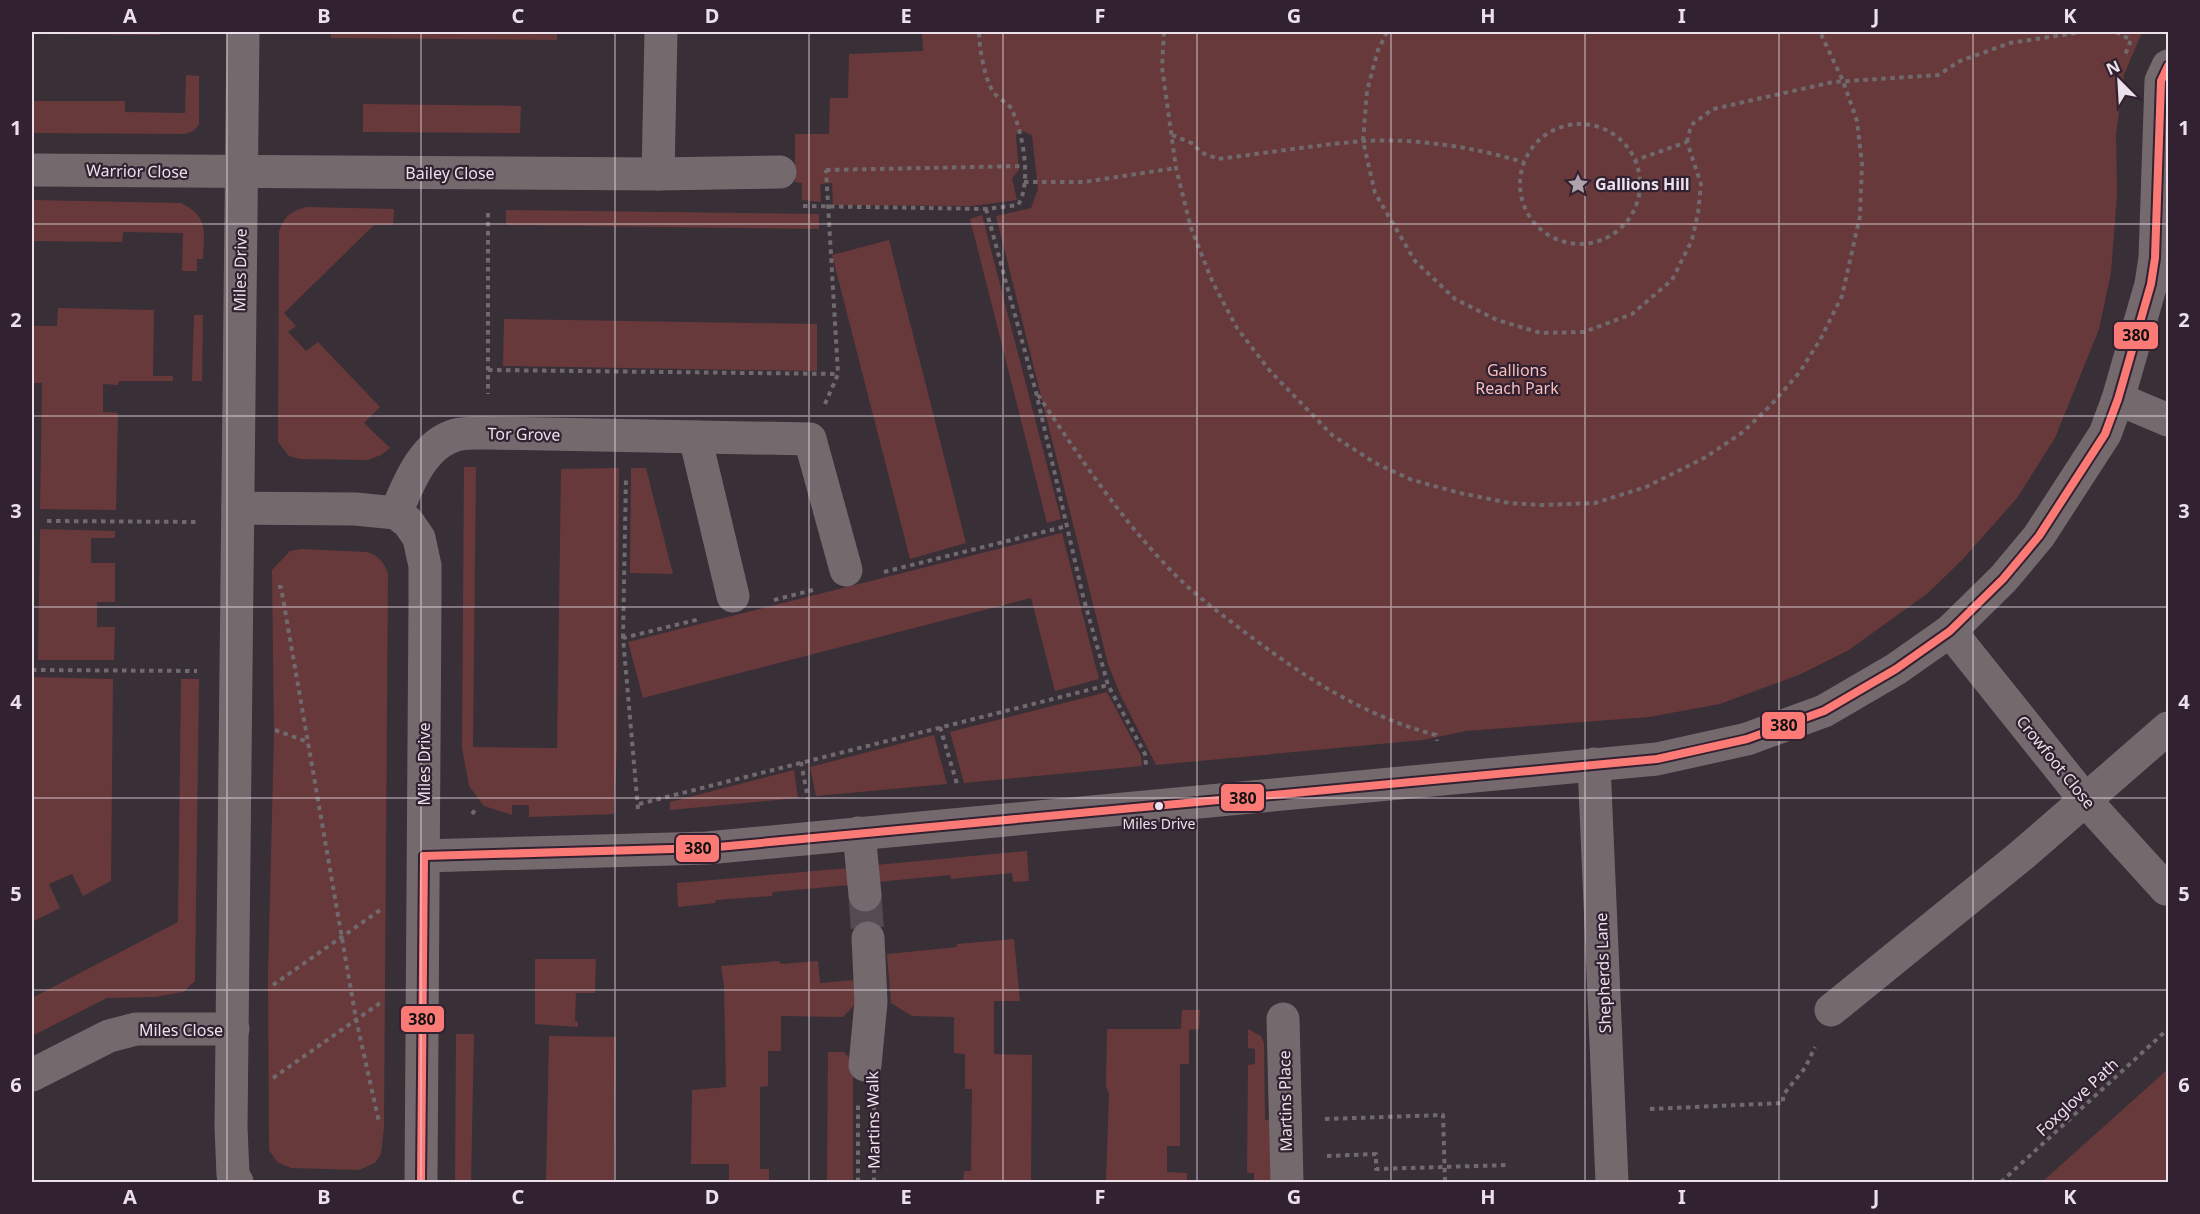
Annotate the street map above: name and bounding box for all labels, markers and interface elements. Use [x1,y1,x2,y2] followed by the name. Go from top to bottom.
[123,2,137,29] text: A
[317,2,331,29] text: B
[512,2,525,29] text: C
[705,2,719,29] text: D
[900,2,912,29] text: E
[1095,2,1105,29] text: F
[1287,2,1301,29] text: G
[1480,2,1496,29] text: H
[1678,2,1686,29] text: I
[1871,2,1879,29] text: J
[2063,2,2077,29] text: K
[2089,51,2149,111] north arrow
[2102,55,2123,80] text: N
[10,114,22,141] text: 1
[2178,114,2190,141] text: 1
[86,159,188,183] street label: Warrior Close
[405,162,495,184] street label: Bailey Close
[1566,172,1590,196] place icon: Gallions Hill
[1595,173,1690,195] place label: Gallions Hill
[228,228,252,312] street label: Miles Drive
[10,306,22,333] text: 2
[2178,306,2190,333] text: 2
[2113,321,2159,350] line badge: 380
[2122,324,2150,346] text: 380
[1475,359,1559,399] park label: Gallions Reach Park
[487,422,561,446] street label: Tor Grove
[10,497,22,524] text: 3
[2178,497,2190,524] text: 3
[10,688,22,715] text: 4
[2178,688,2190,715] text: 4
[1761,711,1806,740] line badge: 380
[2012,711,2100,813] street label: Crowfoot Close
[1770,714,1798,736] text: 380
[413,722,435,806] street label: Miles Drive
[1220,783,1265,812] line badge: 380
[1229,787,1257,809] text: 380
[1153,800,1165,812] marker: Miles Drive
[1123,814,1195,833] place label: Miles Drive
[675,834,720,863] line badge: 380
[684,837,712,859] text: 380
[10,880,22,907] text: 5
[2178,880,2190,907] text: 5
[1590,912,1616,1034] street label: Shepherds Lane
[400,1005,445,1033] line badge: 380
[408,1008,436,1030] text: 380
[139,1019,223,1041] street label: Miles Close
[1273,1050,1297,1152] street label: Martins Place
[2031,1053,2123,1141] street label: Foxglove Path
[861,1070,885,1169] street label: Martins Walk
[10,1071,22,1098] text: 6
[2178,1071,2190,1098] text: 6
[123,1183,137,1210] text: A
[317,1183,331,1210] text: B
[512,1183,525,1210] text: C
[705,1183,719,1210] text: D
[900,1183,912,1210] text: E
[1095,1183,1105,1210] text: F
[1287,1183,1301,1210] text: G
[1480,1183,1496,1210] text: H
[1678,1183,1686,1210] text: I
[1871,1183,1879,1210] text: J
[2063,1183,2077,1210] text: K

